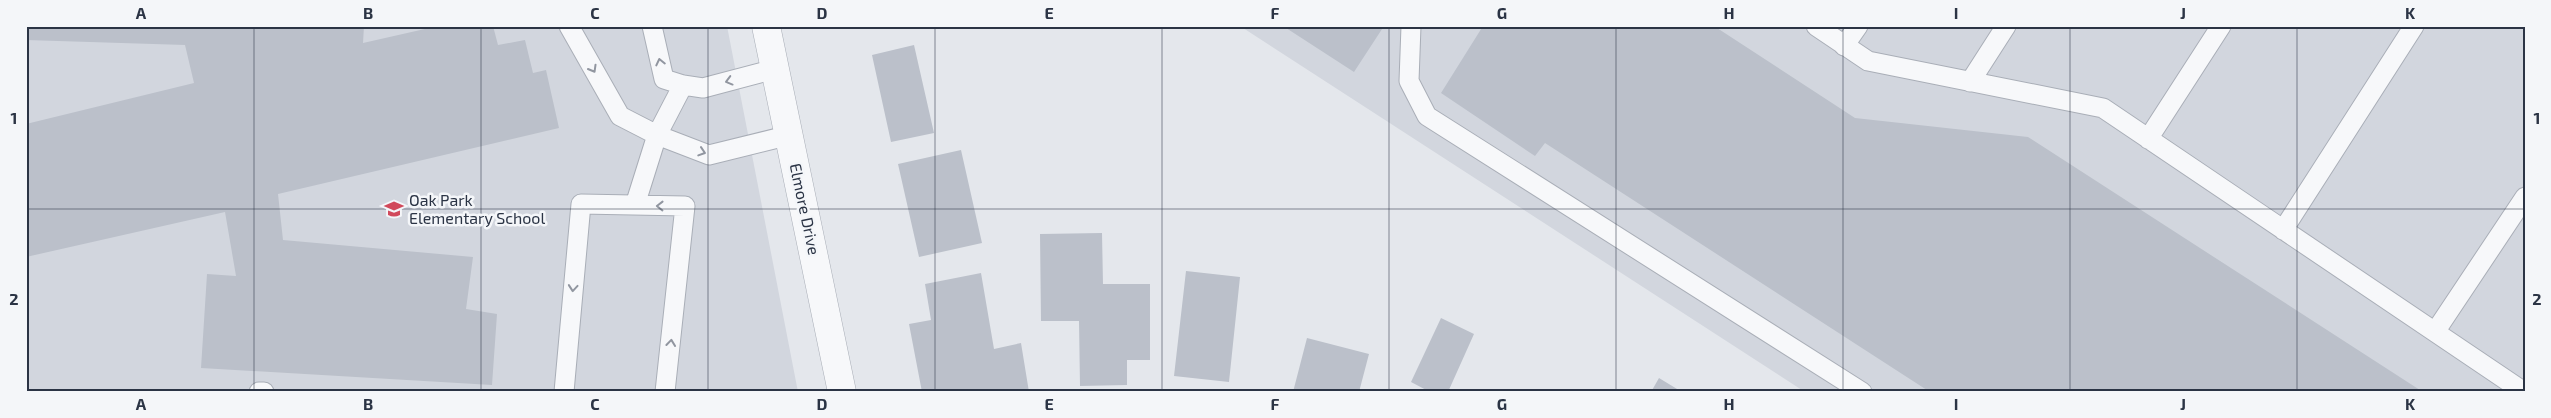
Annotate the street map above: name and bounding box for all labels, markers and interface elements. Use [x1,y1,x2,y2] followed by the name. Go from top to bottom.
[136,3,147,22] text: A
[363,3,373,22] text: B
[590,3,600,22] text: C
[817,3,828,22] text: D
[1044,3,1054,22] text: E
[1271,3,1280,22] text: F
[1497,3,1507,22] text: G
[1723,3,1735,22] text: H
[1954,3,1958,22] text: I
[2180,3,2186,22] text: J
[2405,3,2416,22] text: K
[655,58,666,67] one-way arrow
[587,63,597,72] one-way arrow
[725,75,734,86] one-way arrow
[11,108,17,127] text: 1
[2534,108,2540,127] text: 1
[698,147,706,157] one-way arrow
[787,161,824,256] street label: Elmore Drive
[409,190,545,227] place label: Oak Park Elementary School
[383,198,405,220] school or university icon: Oak Park Elementary School
[655,201,663,211] one-way arrow
[568,284,579,292] one-way arrow
[9,289,19,308] text: 2
[2532,289,2542,308] text: 2
[665,339,676,347] one-way arrow
[136,394,147,413] text: A
[363,394,373,413] text: B
[590,394,600,413] text: C
[817,394,828,413] text: D
[1044,394,1054,413] text: E
[1271,394,1280,413] text: F
[1497,394,1507,413] text: G
[1723,394,1735,413] text: H
[1954,394,1958,413] text: I
[2180,394,2186,413] text: J
[2405,394,2416,413] text: K

